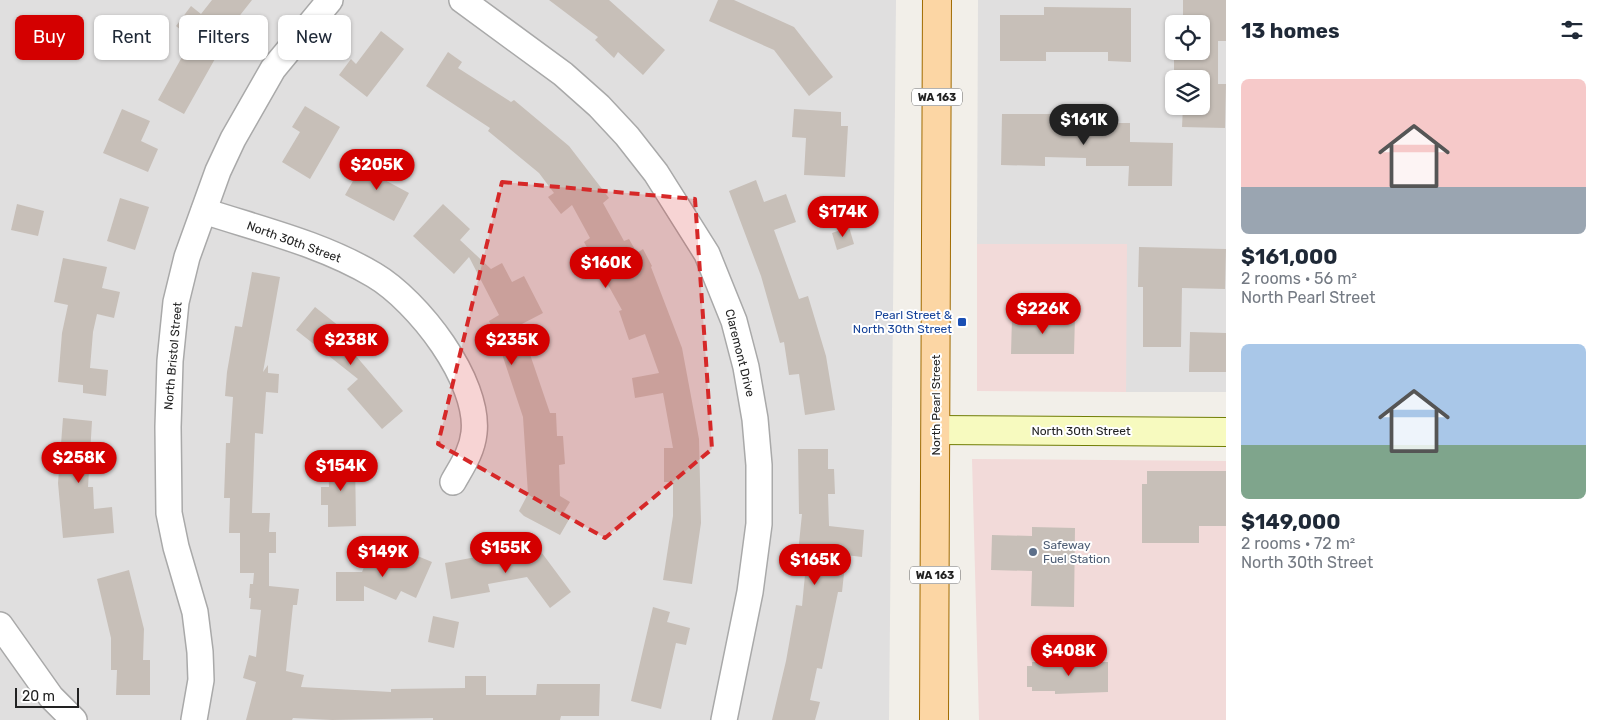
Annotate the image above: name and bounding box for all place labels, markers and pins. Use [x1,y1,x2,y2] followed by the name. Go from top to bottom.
[1049,104,1119,146] pin: $161K
[342,148,412,191] pin: $205K
[808,196,878,238] pin: $174K
[571,246,641,289] pin: $160K
[1008,292,1078,335] pin: $226K
[853,308,953,336] place label: Pearl Street & North 30th Street
[956,316,968,328] marker: Pearl Street & North 30th Street
[316,324,386,366] pin: $238K
[477,324,547,366] pin: $235K
[44,442,114,484] pin: $258K
[306,450,376,492] pin: $154K
[471,532,541,574] pin: $155K
[348,536,418,578] pin: $149K
[1043,538,1110,566] place label: Safeway Fuel Station
[780,544,850,586] pin: $165K
[1027,546,1039,558] marker: Safeway Fuel Station
[1034,634,1104,677] pin: $408K

